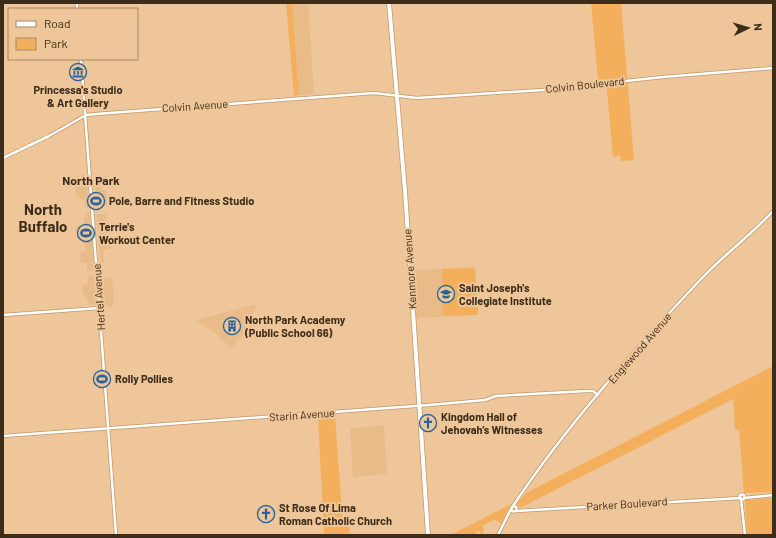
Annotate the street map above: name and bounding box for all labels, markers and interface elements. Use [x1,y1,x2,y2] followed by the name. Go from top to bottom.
[8,8,138,60] legend
[728,8,768,48] north arrow
[44,16,71,30] text: Road
[752,23,765,31] text: N
[44,36,68,50] text: Park
[68,62,88,82] museum icon: Princessa's Studio & Art Gallery
[545,74,625,95] street label: Colvin Boulevard
[33,83,123,109] place label: Princessa's Studio & Art Gallery
[161,97,229,114] street label: Colvin Avenue
[62,173,120,187] district label: North Park
[86,191,106,211] sports icon: Pole, Barre and Fitness Studio
[109,194,254,207] place label: Pole, Barre and Fitness Studio
[19,200,67,235] district label: North Buffalo
[99,220,176,246] place label: Terrie's Workout Center
[76,223,96,243] sports icon: Terrie's Workout Center
[400,228,419,310] street label: Kenmore Avenue
[90,263,107,331] street label: Hertel Avenue
[459,281,552,307] place label: Saint Joseph's Collegiate Institute
[436,284,456,304] school or university icon: Saint Joseph's Collegiate Institute
[605,309,674,386] street label: Englewood Avenue
[244,313,346,339] place label: North Park Academy (Public School 66)
[222,316,242,336] building icon: North Park Academy (Public School 66)
[92,369,112,389] sports icon: Rolly Pollies
[115,372,173,385] place label: Rolly Pollies
[269,406,335,423] street label: Starin Avenue
[441,410,543,436] place label: Kingdom Hall of Jehovah’s Witnesses
[418,413,438,433] church icon: Kingdom Hall of Jehovah’s Witnesses
[586,494,668,513] street label: Parker Boulevard
[279,501,392,527] place label: St Rose Of Lima Roman Catholic Church
[256,504,276,524] church icon: St Rose Of Lima Roman Catholic Church

